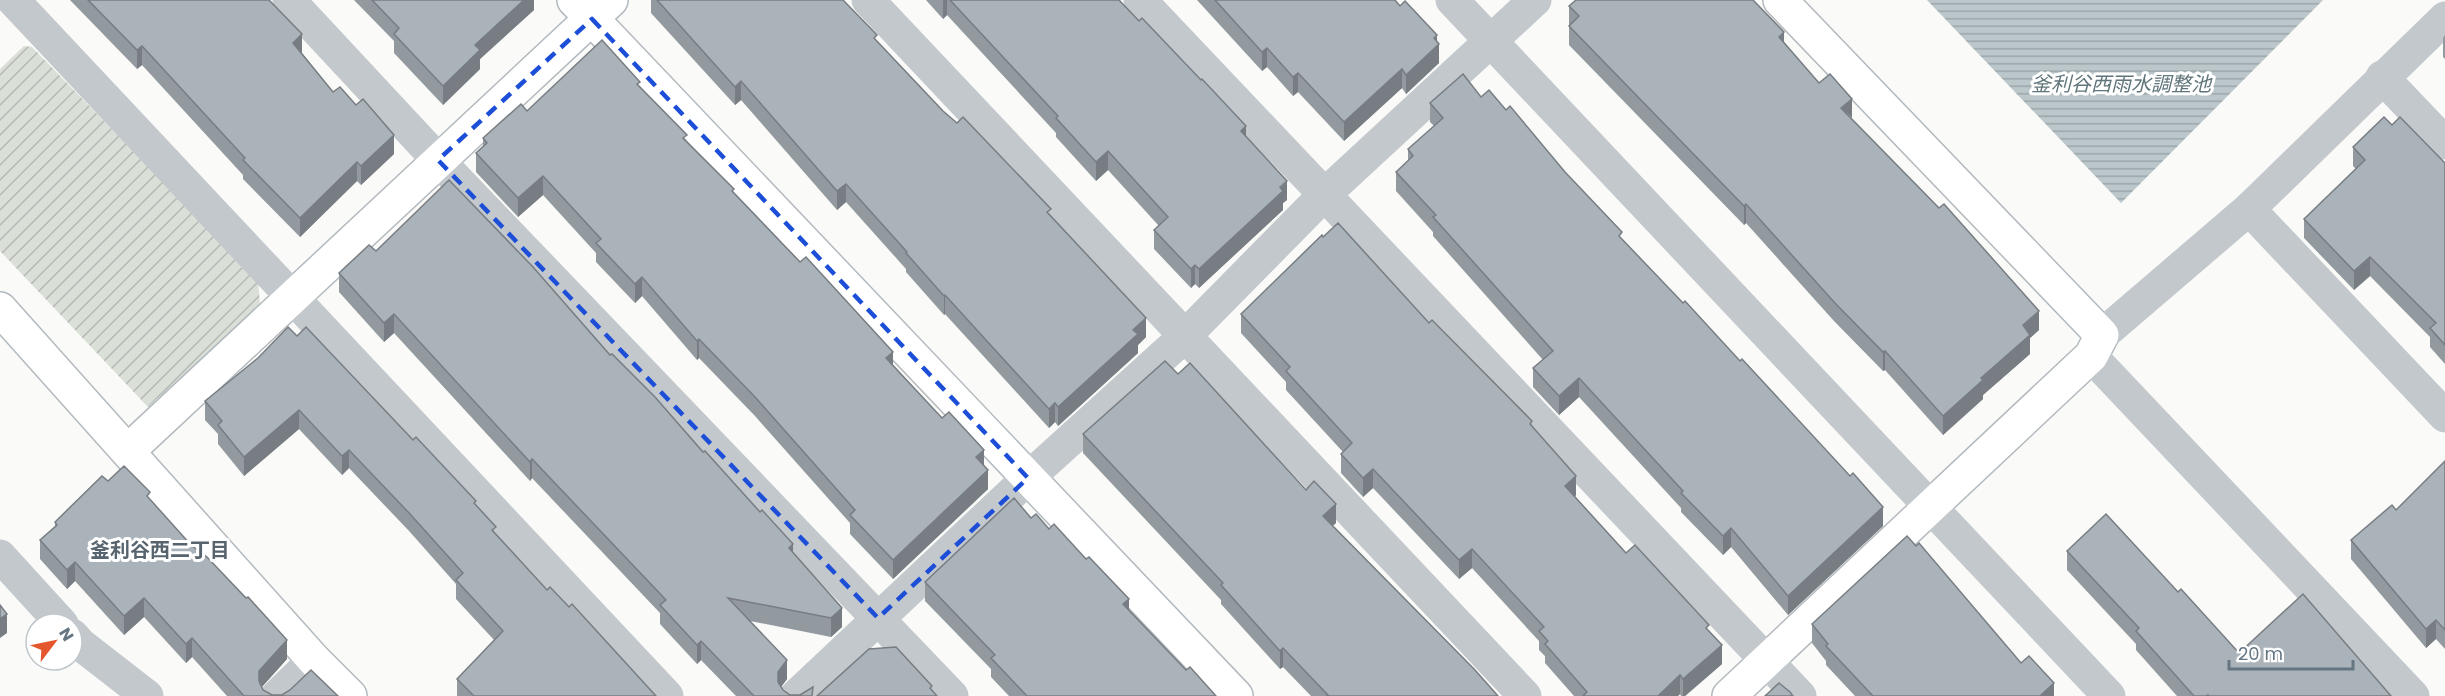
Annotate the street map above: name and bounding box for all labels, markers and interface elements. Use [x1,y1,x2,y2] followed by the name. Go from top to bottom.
[2031,70,2213,98] water label: 釜利谷西雨水調整池
[90,536,230,564] district label: 釜利谷西二丁目
[24,612,84,672] north arrow
[53,623,79,646] text: N
[2229,633,2354,671] scale bar
[2238,641,2283,666] text: 20 m

